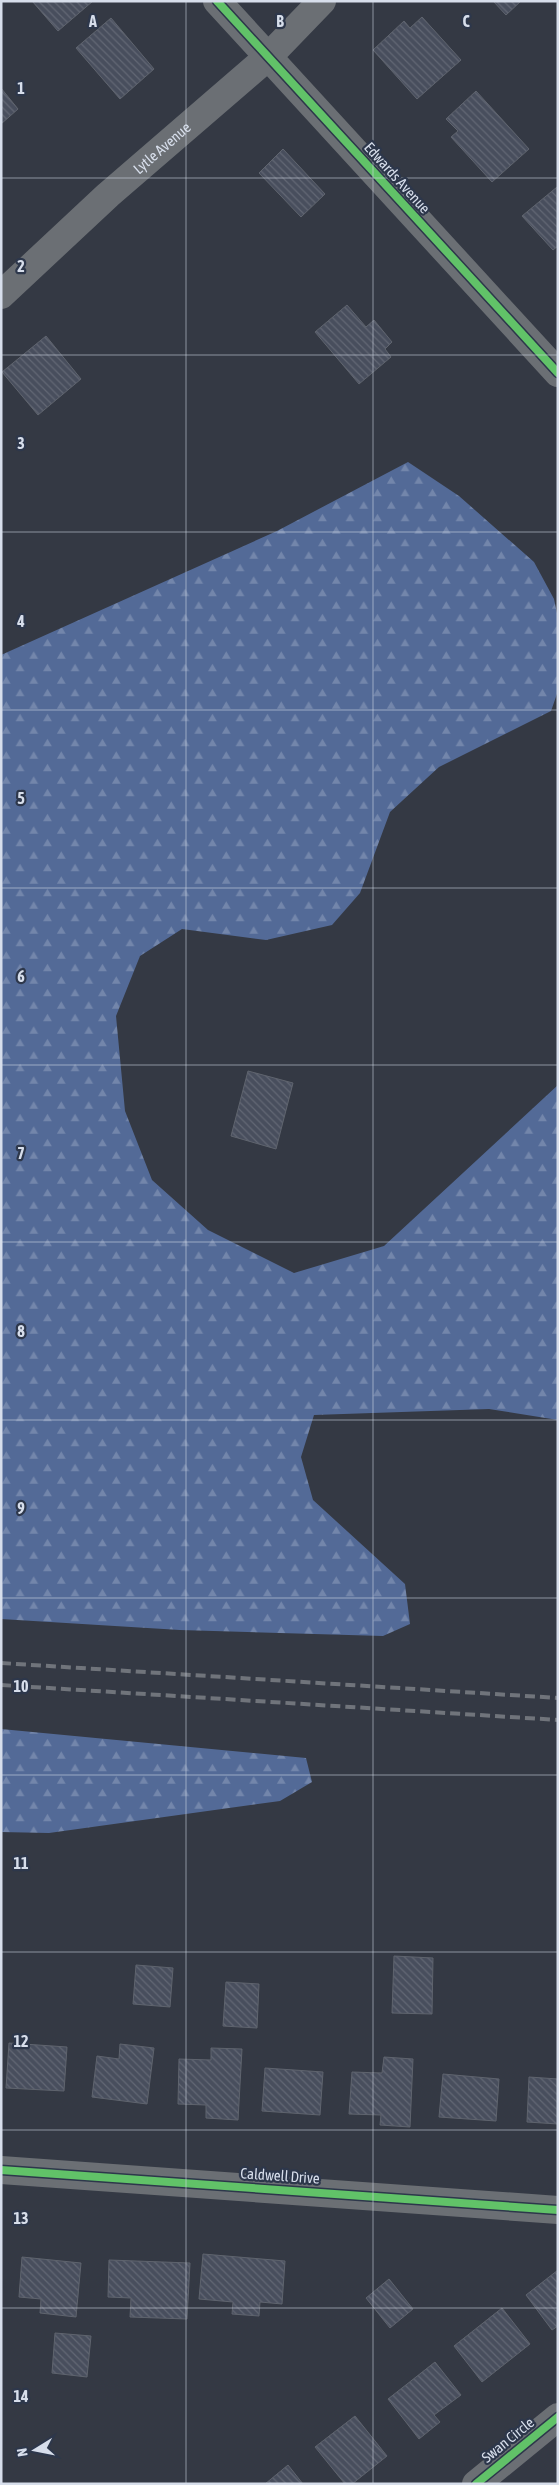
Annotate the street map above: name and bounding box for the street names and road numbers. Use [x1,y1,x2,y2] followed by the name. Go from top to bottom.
[130,118,194,177] street label: Lytle Avenue
[361,139,434,217] street label: Edwards Avenue
[240,2164,320,2187] street label: Caldwell Drive
[478,2413,537,2466] street label: Swan Circle

